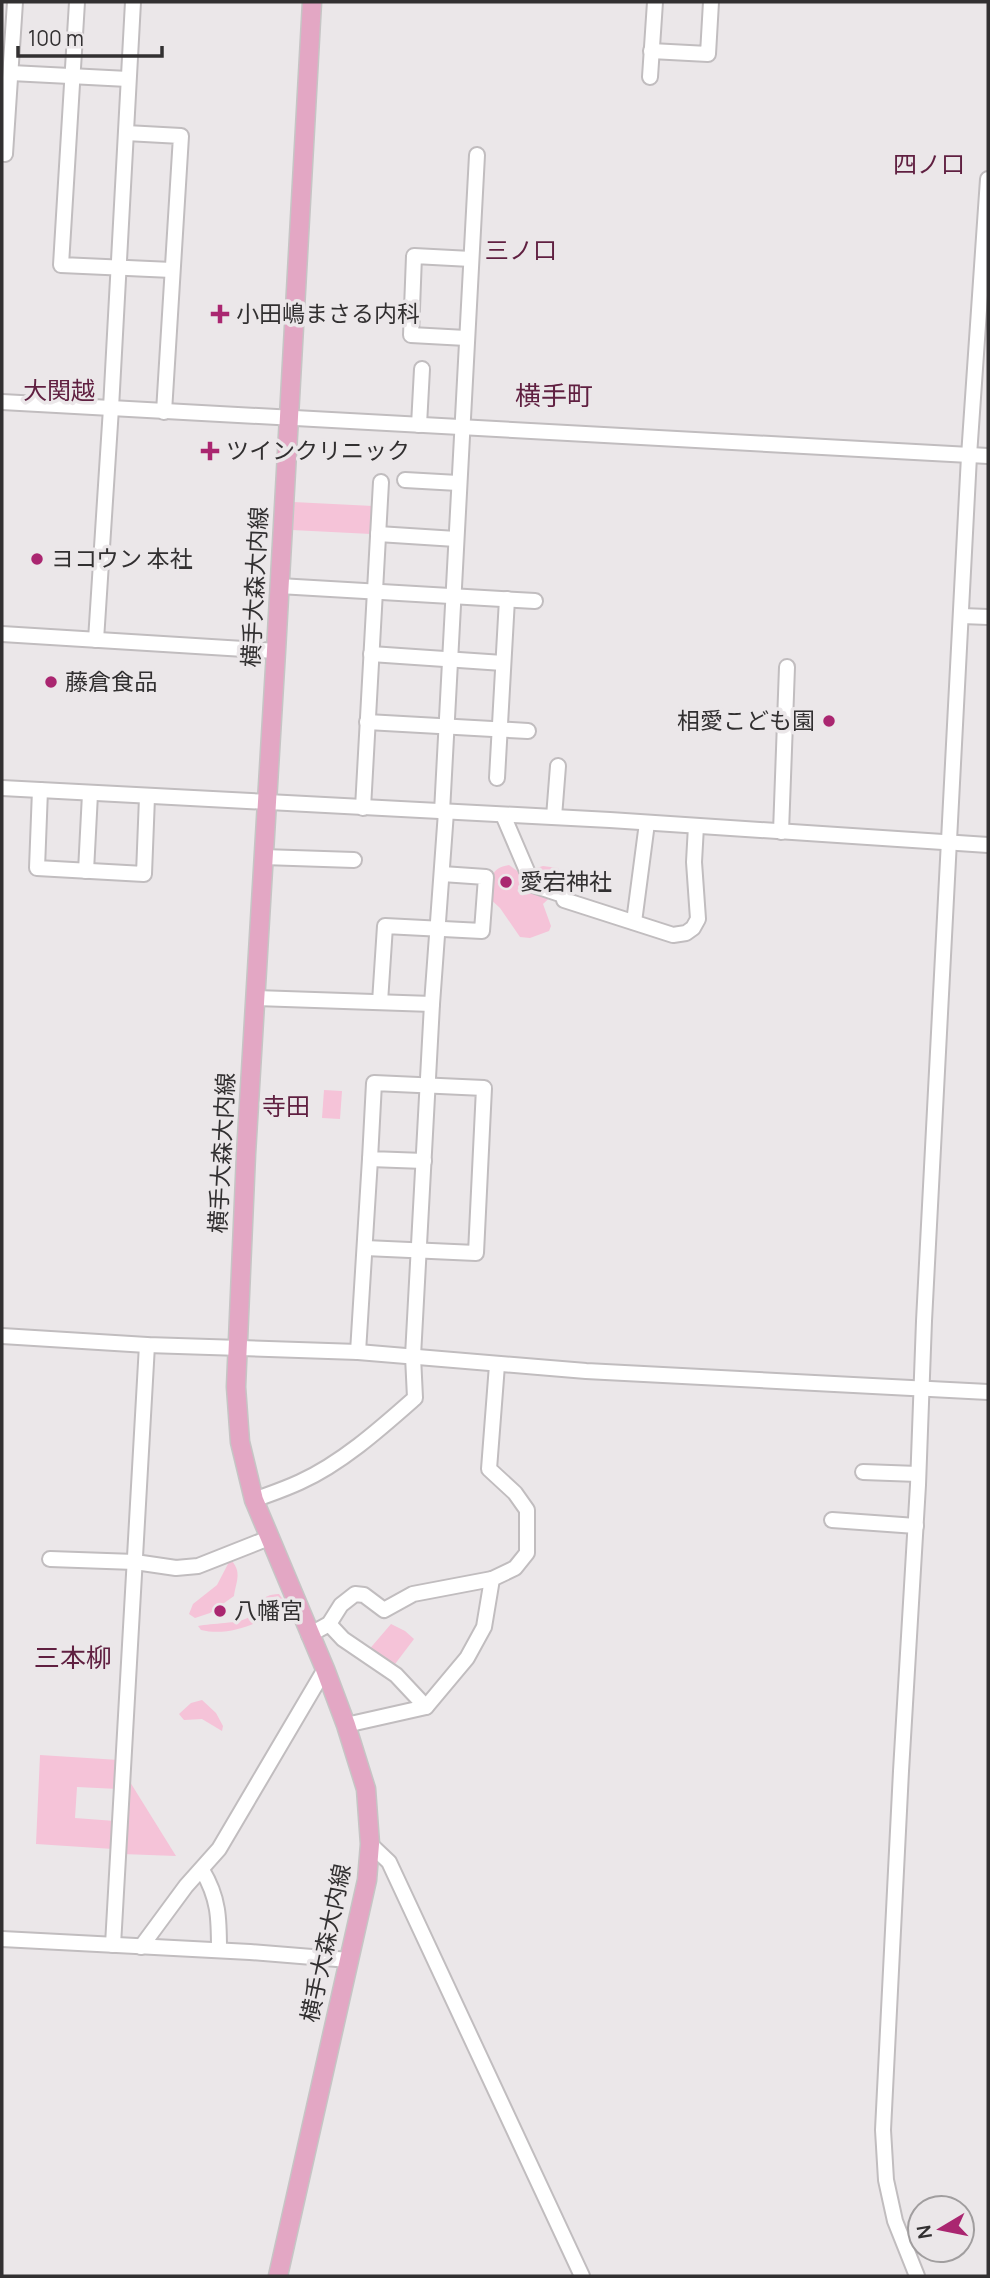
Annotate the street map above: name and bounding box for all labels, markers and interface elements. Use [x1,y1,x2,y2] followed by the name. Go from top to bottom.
[18,14,161,58] scale bar
[28,24,84,52] text: 100 m
[893,147,965,180] district label: 四ノ口
[485,233,557,266] district label: 三ノ口
[236,297,420,329] place label: 小田嶋まさる内科
[210,304,230,324] marker: 小田嶋まさる内科
[23,373,95,406] district label: 大関越
[515,377,593,413] district label: 横手町
[226,434,410,466] place label: ツインクリニック
[200,441,220,461] marker: ツインクリニック
[234,506,274,668] street label: 横手大森大内線
[51,542,193,574] place label: ヨコウン 本社
[29,551,45,567] marker: ヨコウン 本社
[65,665,157,697] place label: 藤倉食品
[43,674,59,690] marker: 藤倉食品
[677,704,815,736] place label: 相愛こども園
[821,713,837,729] marker: 相愛こども園
[520,865,612,897] place label: 愛宕神社
[498,874,514,890] marker: 愛宕神社
[201,1072,241,1234] street label: 横手大森大内線
[262,1089,310,1122] district label: 寺田
[234,1594,303,1626] place label: 八幡宮
[212,1603,228,1619] marker: 八幡宮
[34,1639,112,1675] district label: 三本柳
[293,1861,357,2025] street label: 横手大森大内線
[906,2194,976,2264] north arrow
[910,2223,938,2241] text: N

